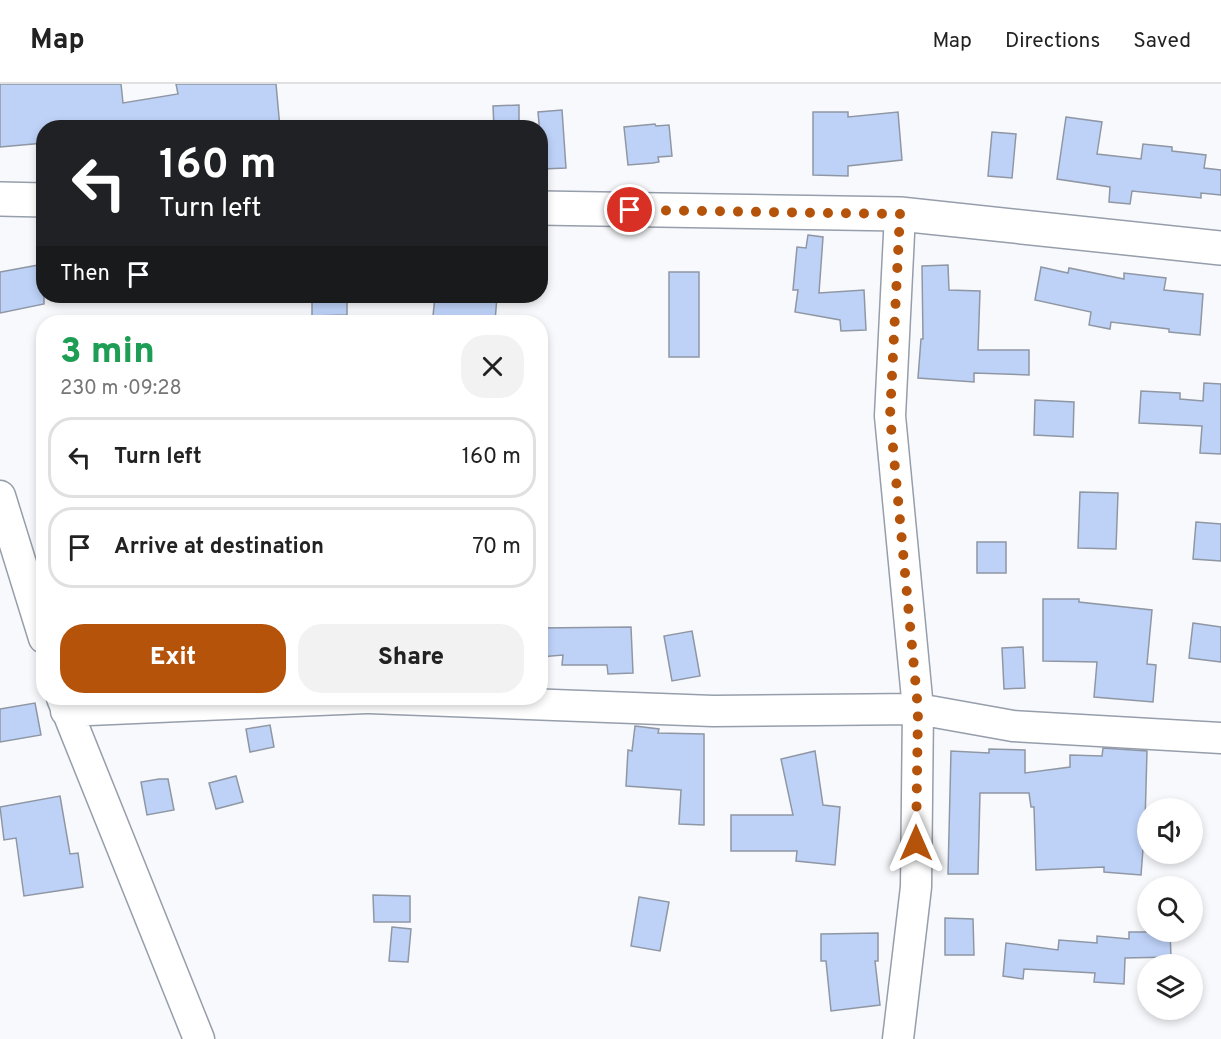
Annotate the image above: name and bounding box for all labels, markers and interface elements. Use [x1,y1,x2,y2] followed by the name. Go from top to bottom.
[30,23,85,59] text: Map
[932,28,972,55] text: Map
[1005,28,1100,55] text: Directions
[1133,28,1191,55] text: Saved
[159,140,277,193] text: 160 m
[60,144,138,222] icon: left
[604,184,655,235] pin
[159,192,261,226] text: Turn left
[613,193,646,226] icon: arrive
[122,258,155,291] icon: arrive
[60,261,110,288] text: Then
[60,330,155,376] text: 3 min
[461,335,524,398] button: close
[60,376,182,402] text: 230 m · 09:28
[63,441,96,474] icon: left
[114,444,202,471] text: Turn left
[462,444,521,471] text: 160 m
[63,531,96,564] icon: arrive
[114,534,324,561] text: Arrive at destination
[472,534,521,561] text: 70 m
[60,624,286,693] button: Exit
[298,624,524,693] button: Share
[1137,798,1203,1020] map controls
[1137,798,1203,864] button: sound
[884,811,948,875] position arrow
[1137,876,1203,942] button: search
[1137,954,1203,1020] button: layers

